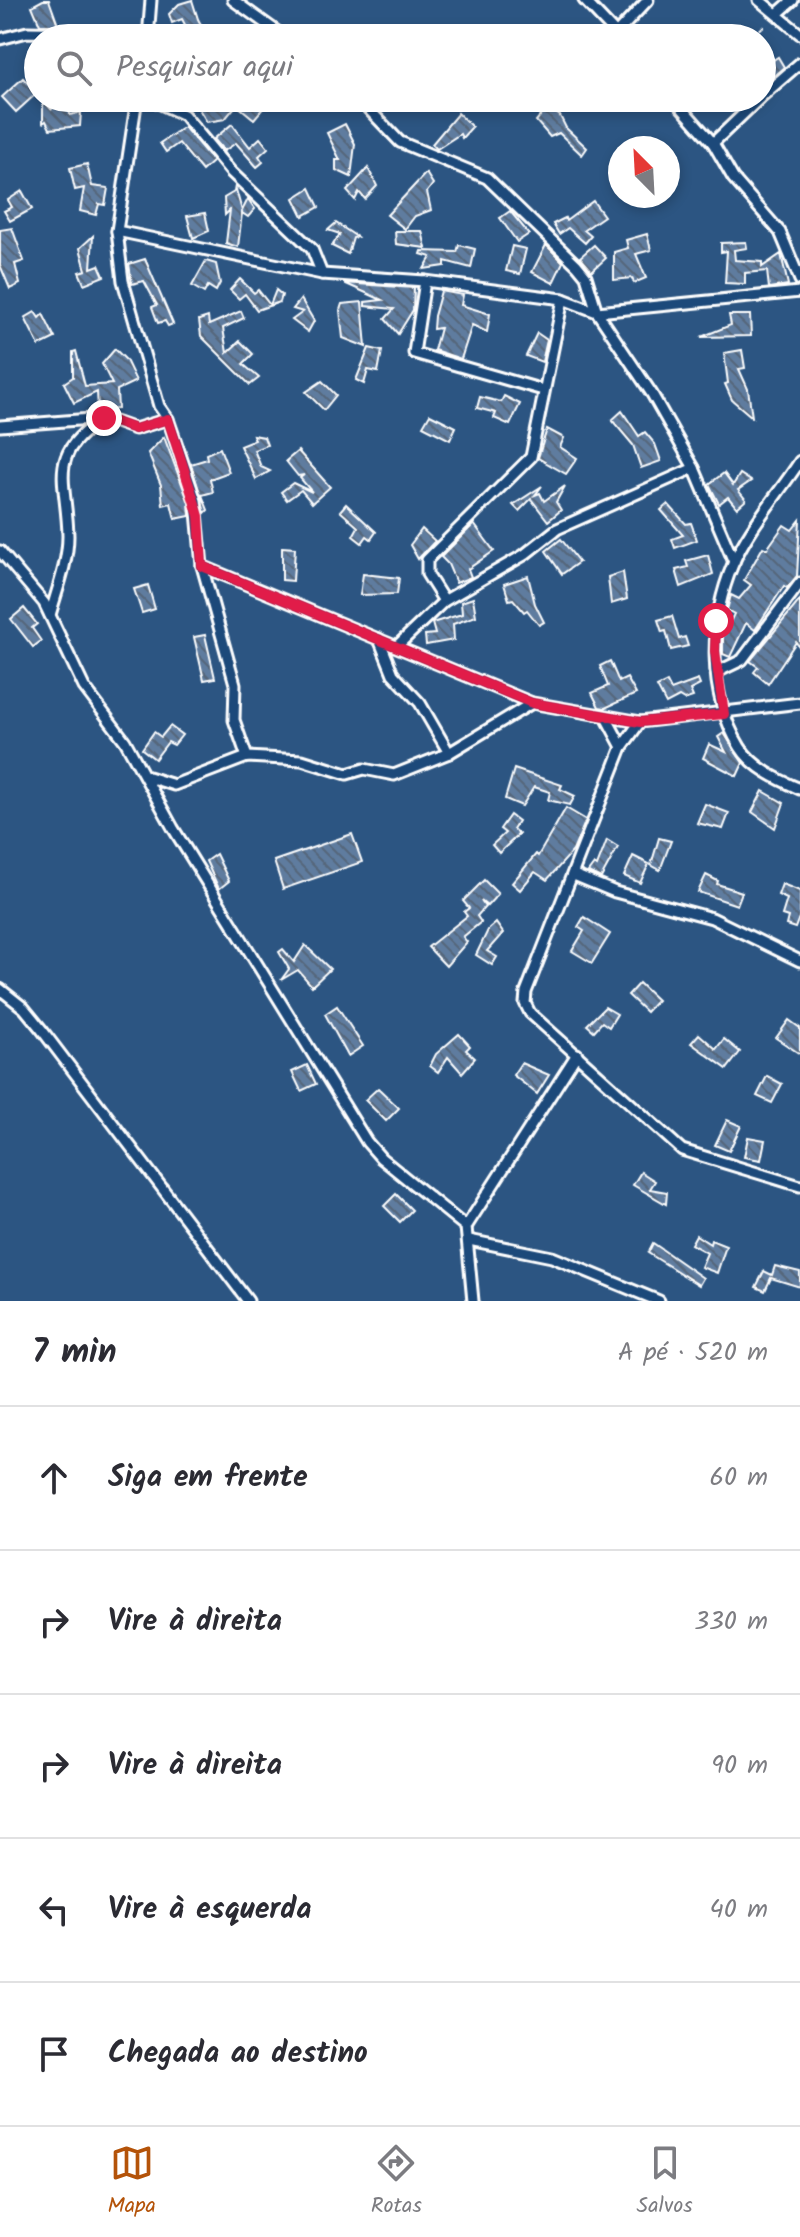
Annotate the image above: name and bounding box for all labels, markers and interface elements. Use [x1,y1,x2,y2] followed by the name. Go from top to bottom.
[24,24,776,112] search box
[116,44,293,92] text: Pesquisar aqui
[52,46,96,90] icon: search
[608,136,680,208] north arrow
[86,400,122,436] route end
[698,603,734,639] route start
[32,1326,117,1380] text: 7 min
[618,1332,768,1374] text: A pé · 520 m
[108,1454,308,1502] text: Siga em frente
[32,1456,76,1500] icon: ahead
[709,1457,768,1499] text: 60 m
[108,1598,282,1646] text: Vire à direita
[32,1600,76,1644] icon: right
[694,1601,768,1643] text: 330 m
[108,1742,282,1790] text: Vire à direita
[32,1744,76,1788] icon: right
[711,1745,768,1787] text: 90 m
[108,1886,312,1934] text: Vire à esquerda
[32,1888,76,1932] icon: left
[710,1889,768,1931] text: 40 m
[108,2030,368,2078] text: Chegada ao destino
[32,2032,76,2076] icon: arrive
[107,2141,156,2224] tab: Mapa
[371,2141,422,2224] tab: Rotas
[637,2141,693,2224] tab: Salvos

